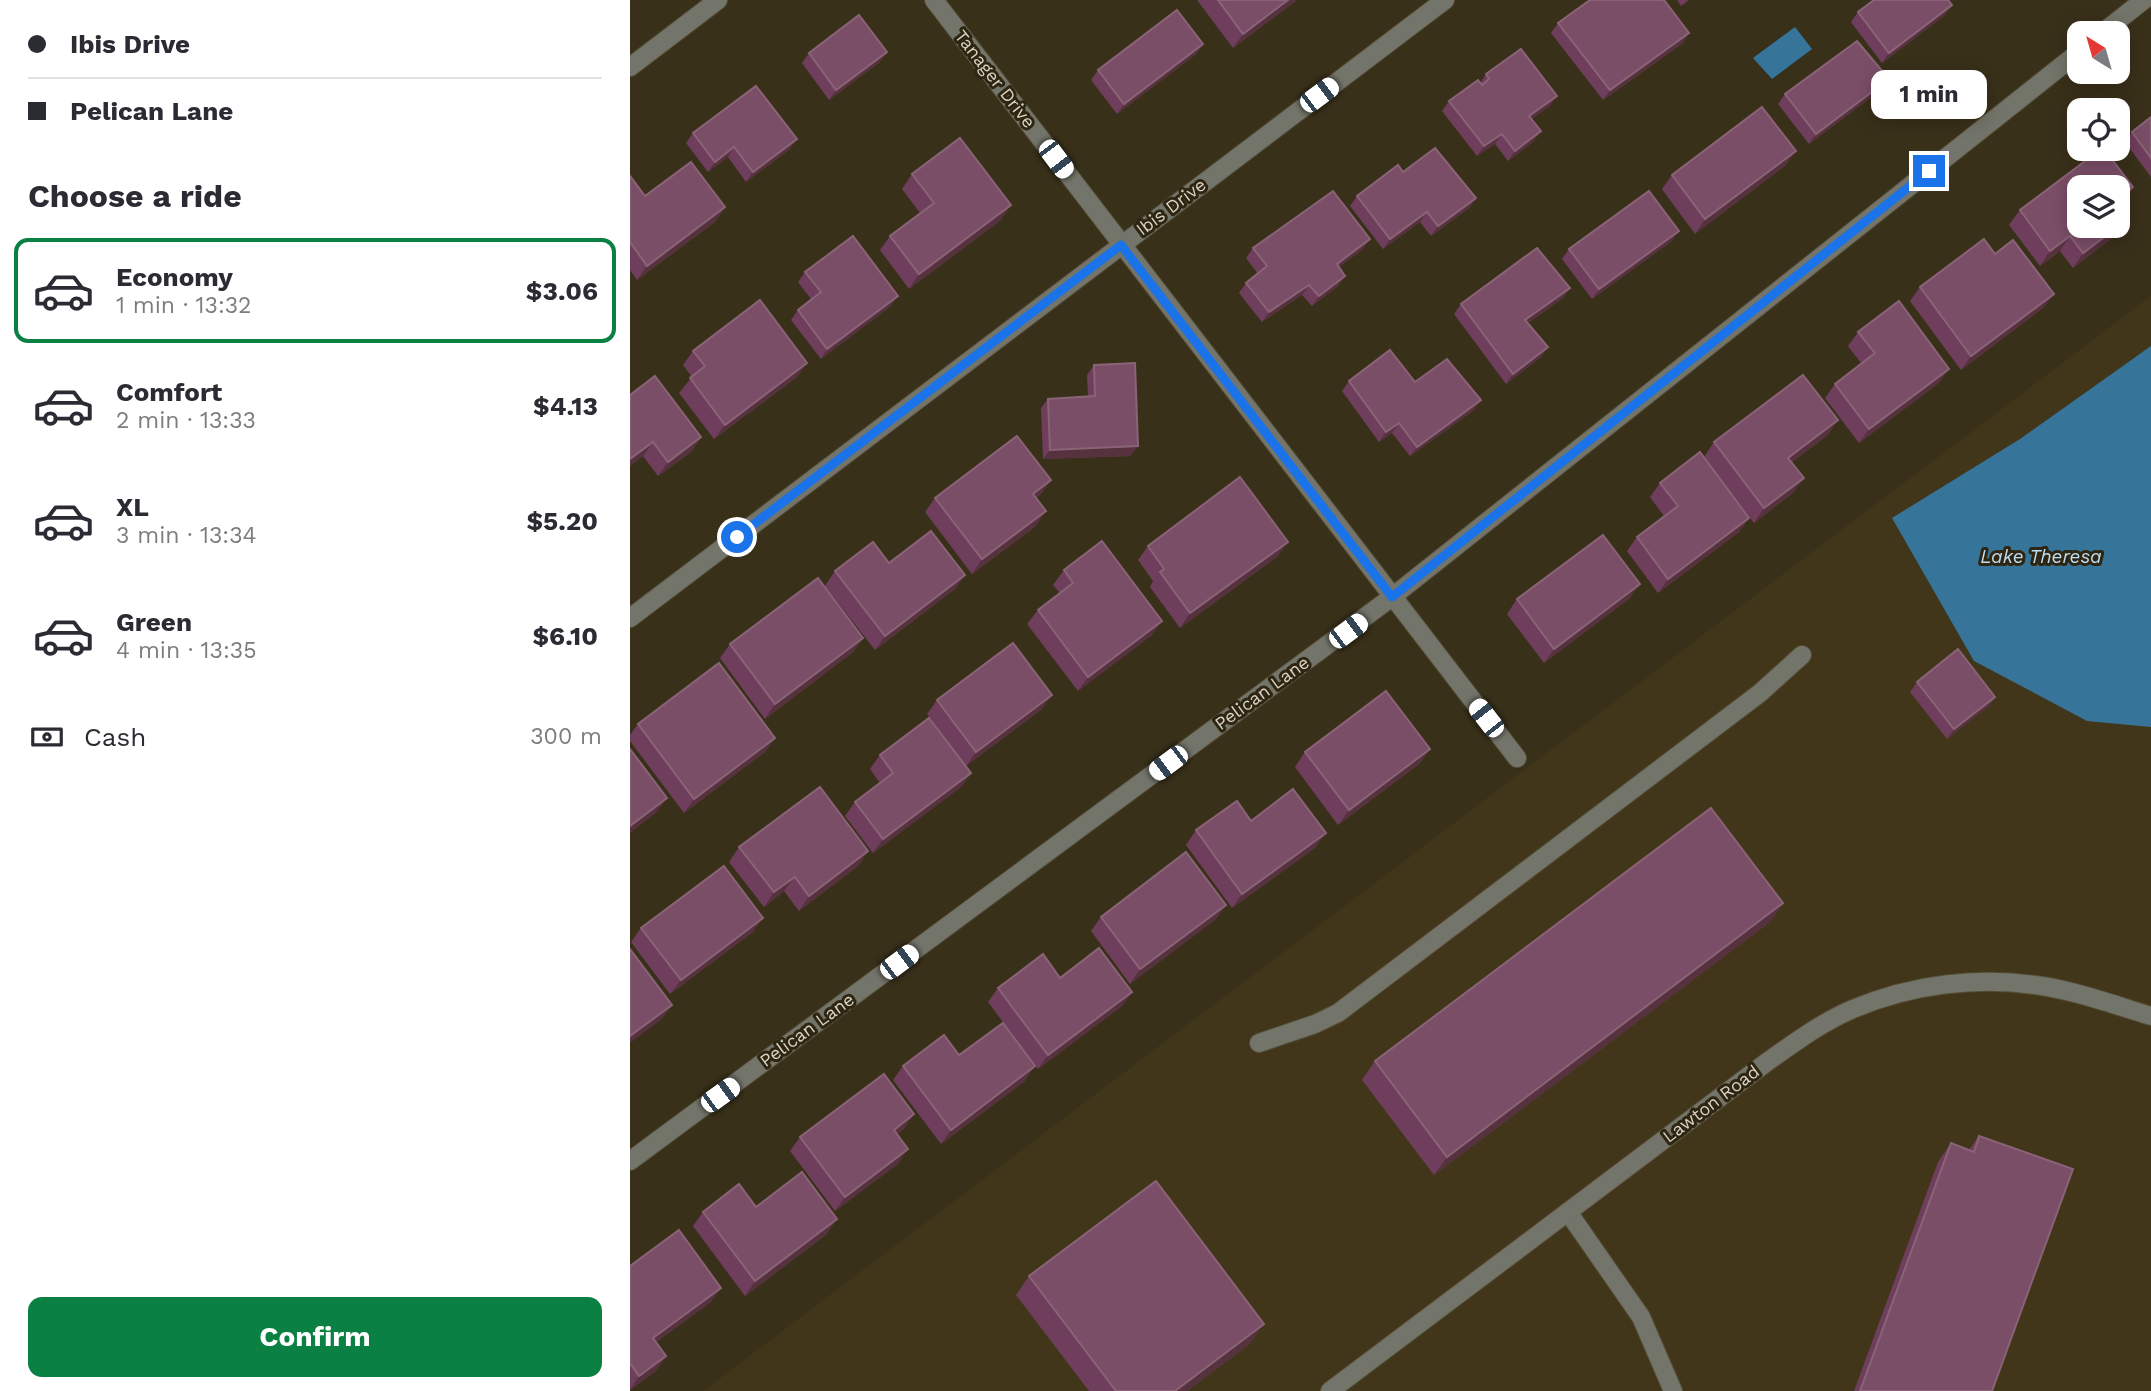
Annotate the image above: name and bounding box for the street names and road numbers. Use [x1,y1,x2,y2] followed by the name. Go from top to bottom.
[951,26,1040,132] street label: Tanager Drive
[1132,174,1210,240] street label: Ibis Drive
[1210,651,1313,734] street label: Pelican Lane
[755,988,858,1071] street label: Pelican Lane
[1658,1060,1763,1147] street label: Lawton Road

